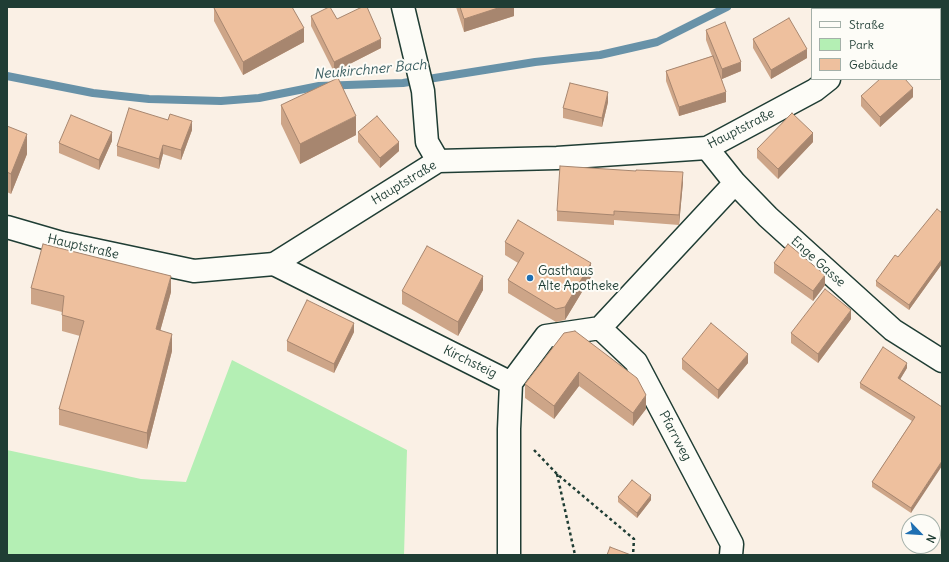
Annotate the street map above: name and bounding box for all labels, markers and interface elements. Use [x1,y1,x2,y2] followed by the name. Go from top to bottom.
[811,8,941,80] legend
[849,17,884,32] text: Straße
[849,37,874,52] text: Park
[313,57,427,83] water label: Neukirchner Bach
[849,57,898,72] text: Gebäude
[705,105,777,153] street label: Hauptstraße
[369,158,439,208] street label: Hauptstraße
[46,231,120,263] street label: Hauptstraße
[787,233,849,291] street label: Enge Gasse
[538,263,619,294] place label: Gasthaus Alte Apotheke
[525,273,535,283] marker: Gasthaus Alte Apotheke
[441,342,499,382] street label: Kirchsteig
[655,408,695,464] street label: Pfarrweg
[901,514,941,554] north arrow
[923,532,939,545] text: N

